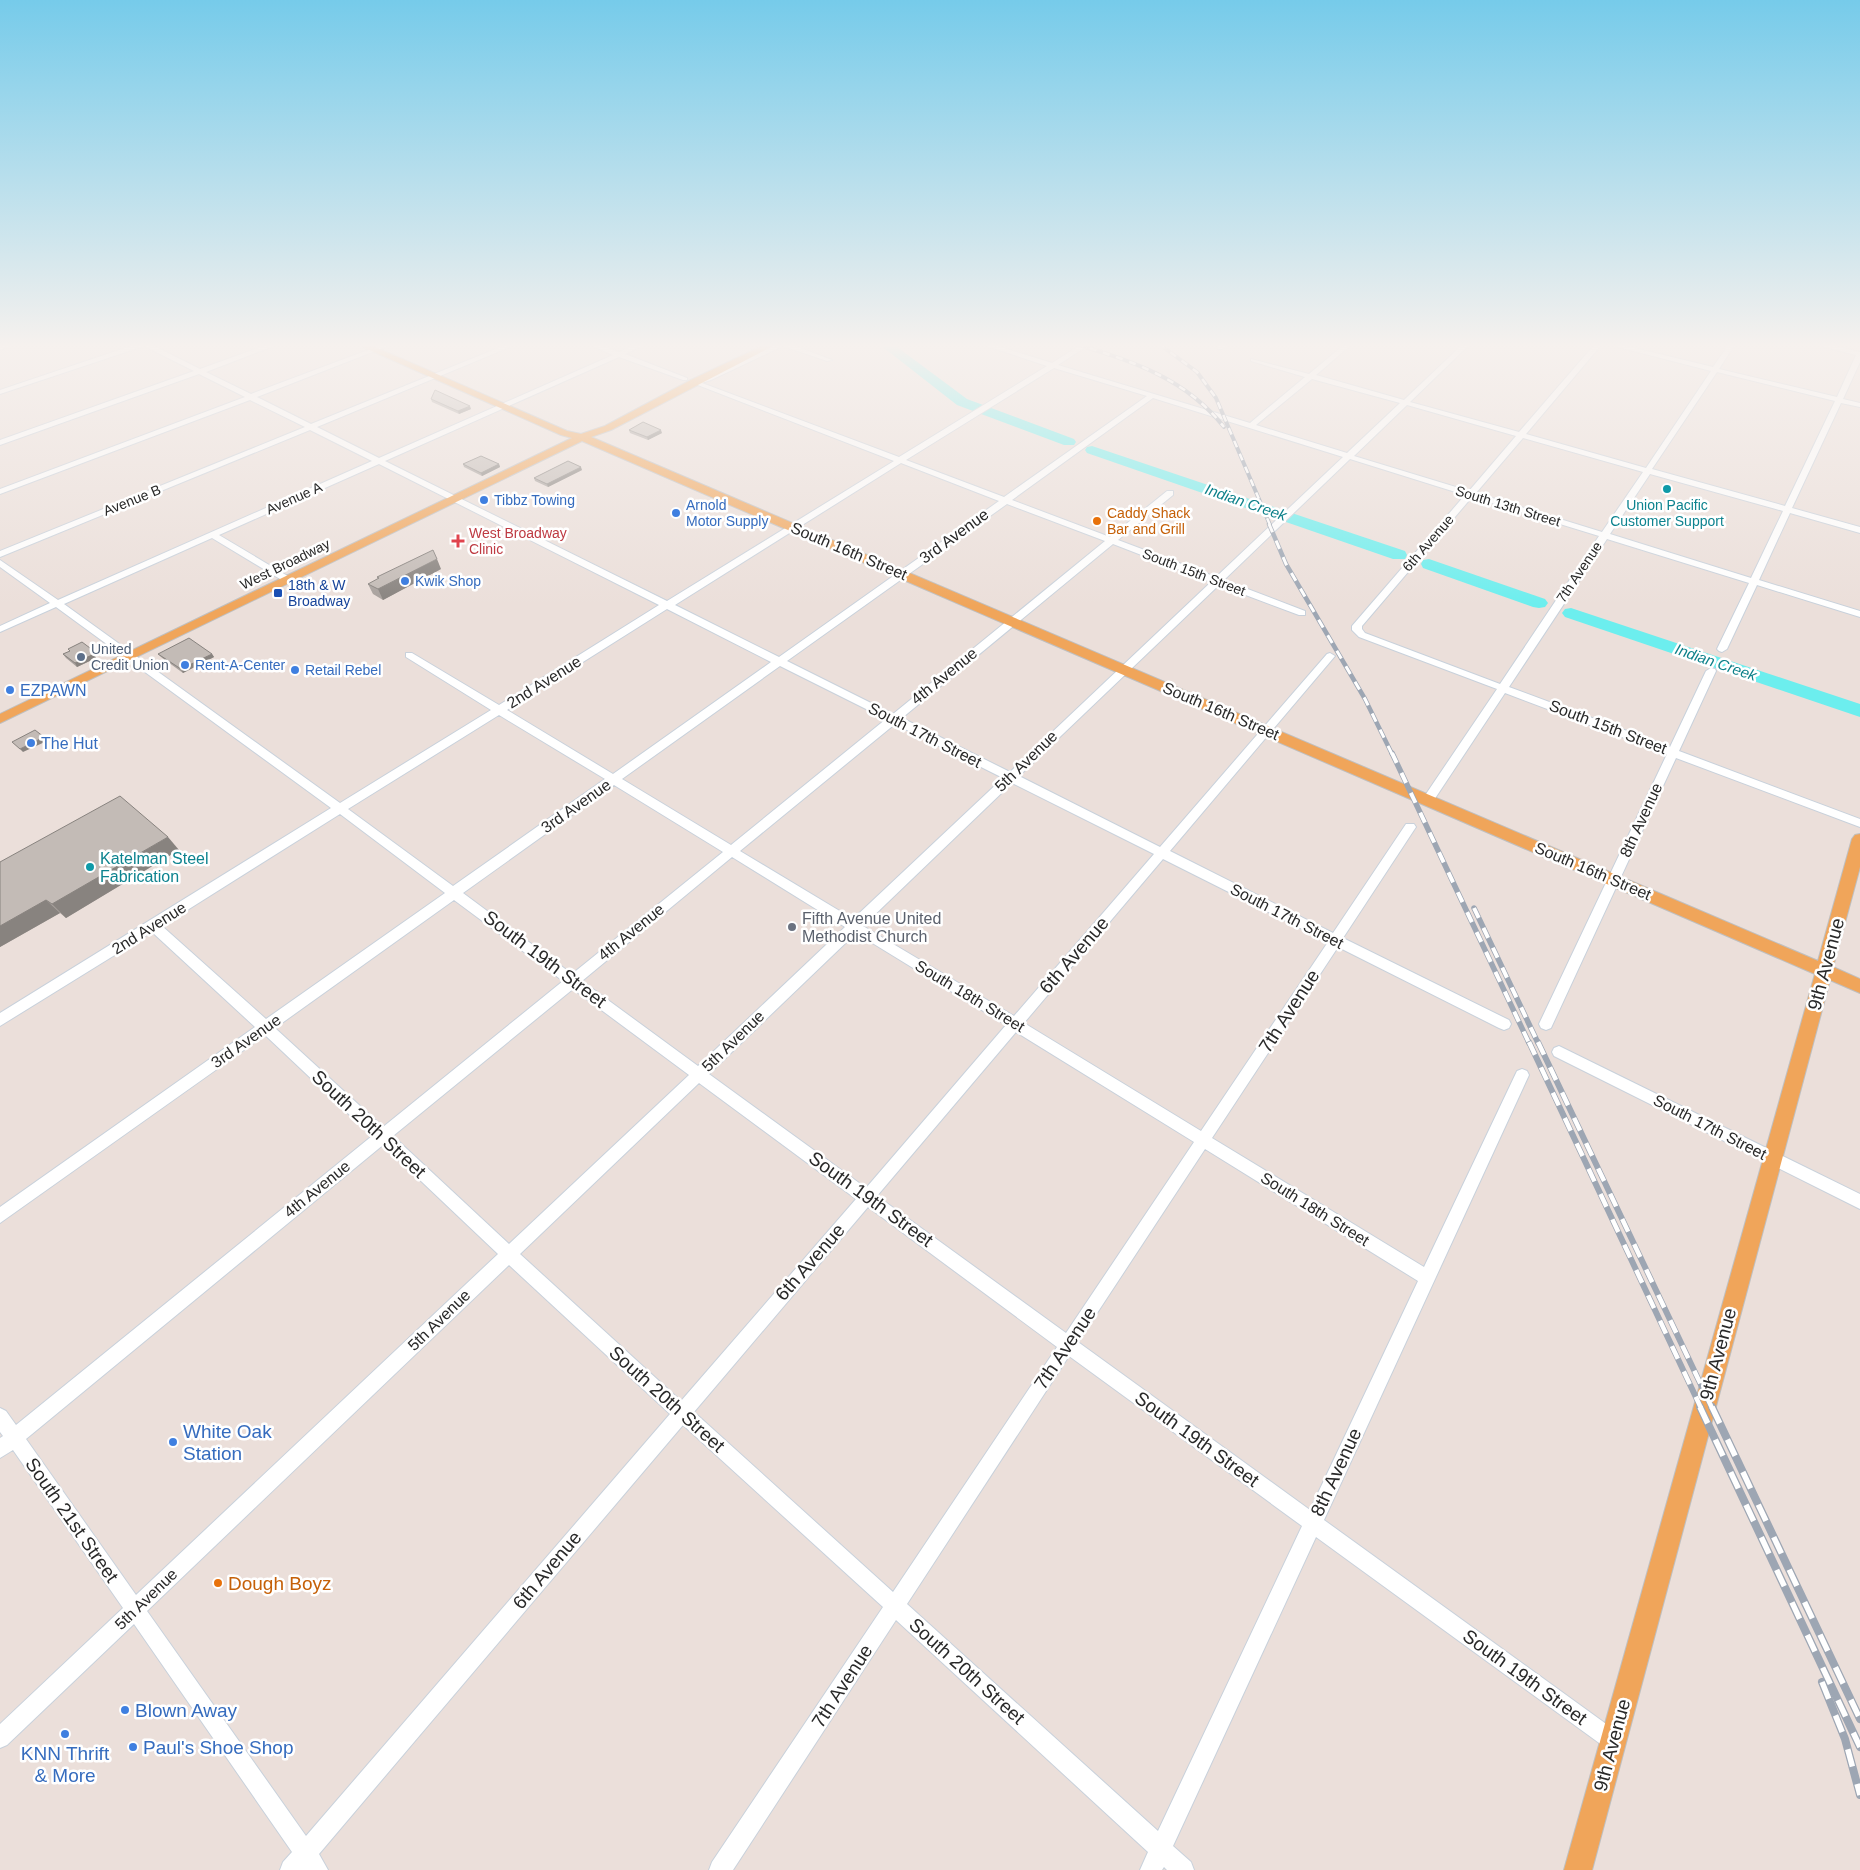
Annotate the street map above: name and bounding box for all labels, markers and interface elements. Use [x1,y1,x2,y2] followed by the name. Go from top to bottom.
[263,478,325,517] street label: Avenue A
[1203,480,1290,524] water label: Indian Creek
[101,481,163,519] street label: Avenue B
[1454,482,1563,530] street label: South 13th Street
[1661,483,1673,495] marker: Union Pacific Customer Support
[494,492,575,508] place label: Tibbz Towing
[478,494,490,506] marker: Tibbz Towing
[686,497,768,529] place label: Arnold Motor Supply
[1610,497,1724,529] place label: Union Pacific Customer Support
[916,505,992,567] street label: 3rd Avenue
[1107,505,1191,537] place label: Caddy Shack Bar and Grill
[670,507,682,519] marker: Arnold Motor Supply
[1399,511,1457,575] street label: 6th Avenue
[1091,515,1103,527] marker: Caddy Shack Bar and Grill
[788,519,910,583] street label: South 16th Street
[469,525,567,557] place label: West Broadway Clinic
[451,534,465,548] marker: West Broadway Clinic
[238,535,332,593] street label: West Broadway
[1553,538,1605,605] street label: 7th Avenue
[1140,545,1248,599] street label: South 15th Street
[415,573,481,589] place label: Kwik Shop
[399,575,411,587] marker: Kwik Shop
[288,577,350,609] place label: 18th & W Broadway
[272,587,284,599] marker: 18th & W Broadway
[1673,640,1760,684] water label: Indian Creek
[91,641,169,673] place label: United Credit Union
[908,644,980,708] street label: 4th Avenue
[75,651,87,663] marker: United Credit Union
[504,652,584,712] street label: 2nd Avenue
[195,657,286,673] place label: Rent-A-Center
[179,659,191,671] marker: Rent-A-Center
[305,662,381,678] place label: Retail Rebel
[289,664,301,676] marker: Retail Rebel
[1160,679,1282,743] street label: South 16th Street
[20,682,87,699] place label: EZPAWN
[4,684,16,696] marker: EZPAWN
[1547,697,1670,757] street label: South 15th Street
[866,699,985,771] street label: South 17th Street
[991,727,1061,795] street label: 5th Avenue
[41,735,98,752] place label: The Hut
[25,737,37,749] marker: The Hut
[538,776,614,836] street label: 3rd Avenue
[1616,780,1666,860] street label: 8th Avenue
[1532,839,1654,903] street label: South 16th Street
[100,850,209,885] place label: Katelman Steel Fabrication
[84,861,96,873] marker: Katelman Steel Fabrication
[1228,880,1347,952] street label: South 17th Street
[109,898,189,958] street label: 2nd Avenue
[595,900,667,964] street label: 4th Avenue
[480,906,611,1012] street label: South 19th Street
[802,910,941,945] place label: Fifth Avenue United Methodist Church
[1035,912,1113,998] street label: 6th Avenue
[1804,916,1848,1012] street label: 9th Avenue
[786,921,798,933] marker: Fifth Avenue United Methodist Church
[912,957,1028,1036] street label: South 18th Street
[1254,966,1324,1056] street label: 7th Avenue
[698,1007,768,1075] street label: 5th Avenue
[208,1011,284,1071] street label: 3rd Avenue
[308,1066,431,1183] street label: South 20th Street
[1651,1091,1770,1163] street label: South 17th Street
[805,1147,938,1251] street label: South 19th Street
[281,1157,353,1221] street label: 4th Avenue
[1258,1169,1373,1249] street label: South 18th Street
[771,1219,849,1305] street label: 6th Avenue
[404,1286,474,1354] street label: 5th Avenue
[1030,1303,1100,1393] street label: 7th Avenue
[1696,1306,1740,1402] street label: 9th Avenue
[605,1342,730,1457] street label: South 20th Street
[1131,1387,1264,1491] street label: South 19th Street
[183,1421,272,1464] place label: White Oak Station
[1306,1425,1366,1519] street label: 8th Avenue
[167,1436,179,1448] marker: White Oak Station
[21,1454,123,1587] street label: South 21st Street
[509,1527,585,1613] street label: 6th Avenue
[111,1565,181,1633] street label: 5th Avenue
[228,1573,332,1594] place label: Dough Boyz
[212,1577,224,1589] marker: Dough Boyz
[905,1614,1030,1729] street label: South 20th Street
[1459,1625,1592,1729] street label: South 19th Street
[807,1641,877,1731] street label: 7th Avenue
[1590,1697,1634,1793] street label: 9th Avenue
[135,1700,238,1721] place label: Blown Away
[119,1704,131,1716] marker: Blown Away
[59,1728,71,1740] marker: KNN Thrift & More
[143,1737,293,1758] place label: Paul's Shoe Shop
[127,1741,139,1753] marker: Paul's Shoe Shop
[21,1743,110,1786] place label: KNN Thrift & More

